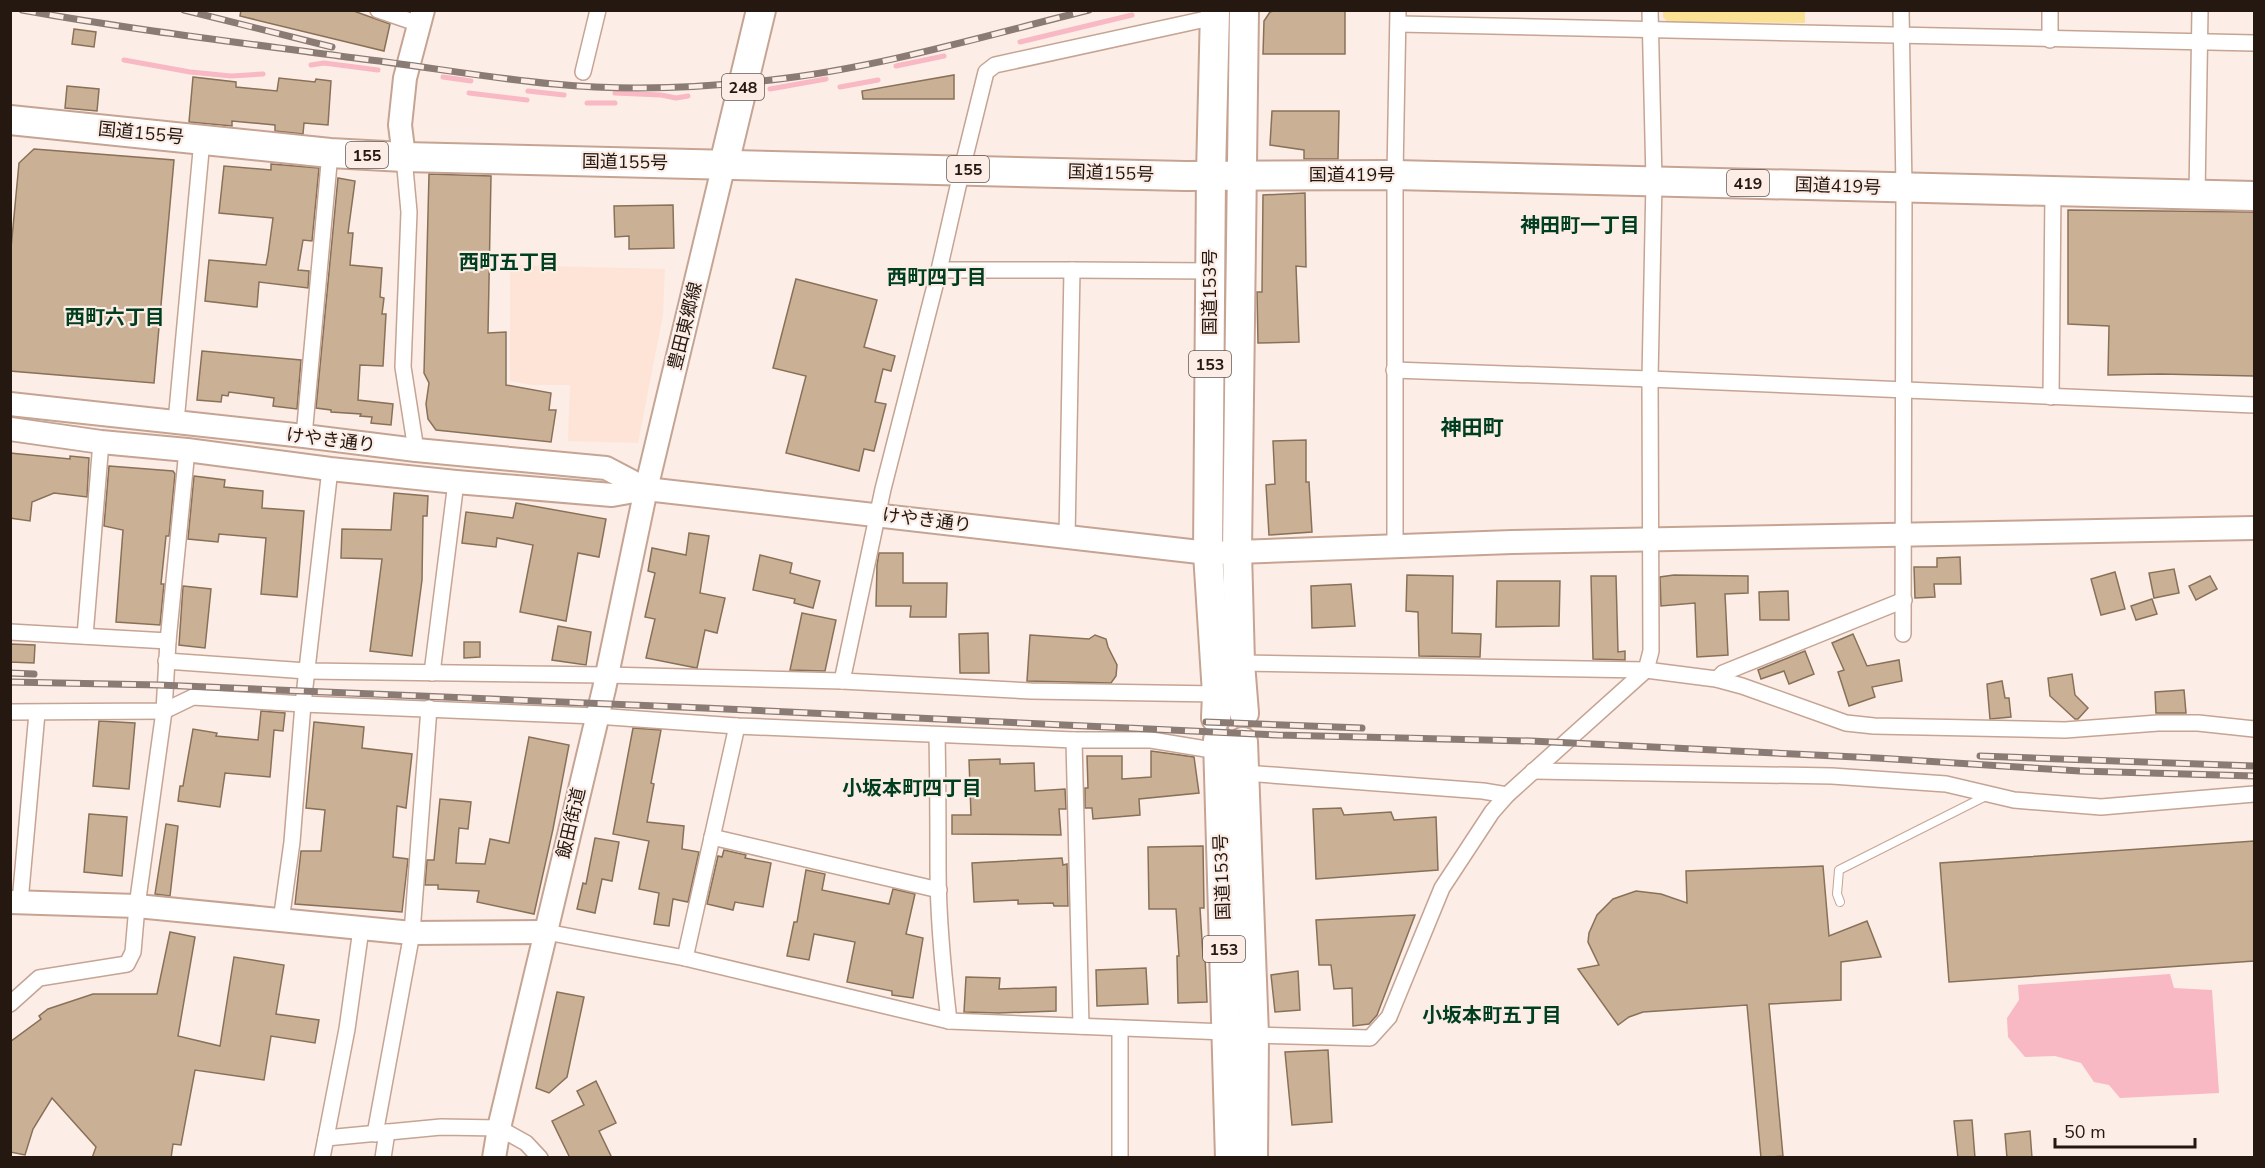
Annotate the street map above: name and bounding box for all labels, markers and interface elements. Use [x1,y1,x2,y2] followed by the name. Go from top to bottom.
[722,74,764,100] road number: 248
[97,117,185,149] street label: 国道155号
[346,142,388,168] road number: 155
[582,149,668,175] street label: 国道155号
[947,156,989,182] road number: 155
[1067,159,1155,187] street label: 国道155号
[1309,163,1395,187] street label: 国道419号
[1727,170,1769,196] road number: 419
[1794,172,1882,200] street label: 国道419号
[1520,212,1640,239] district label: 神田町一丁目
[459,249,559,276] district label: 西町五丁目
[1198,249,1222,335] street label: 国道153号
[887,264,987,291] district label: 西町四丁目
[662,279,708,373] street label: 豊田東郷線
[65,304,165,331] district label: 西町六丁目
[1189,351,1231,377] road number: 153
[1441,414,1504,442] district label: 神田町
[285,423,377,457] street label: けやき通り
[881,503,973,537] street label: けやき通り
[842,775,982,802] district label: 小坂本町四丁目
[551,785,591,861] street label: 飯田街道
[1208,833,1236,921] street label: 国道153号
[1203,936,1245,962] road number: 153
[1422,1002,1562,1029] district label: 小坂本町五丁目
[2055,1111,2194,1149] scale bar
[2064,1120,2106,1144] text: 50 m

